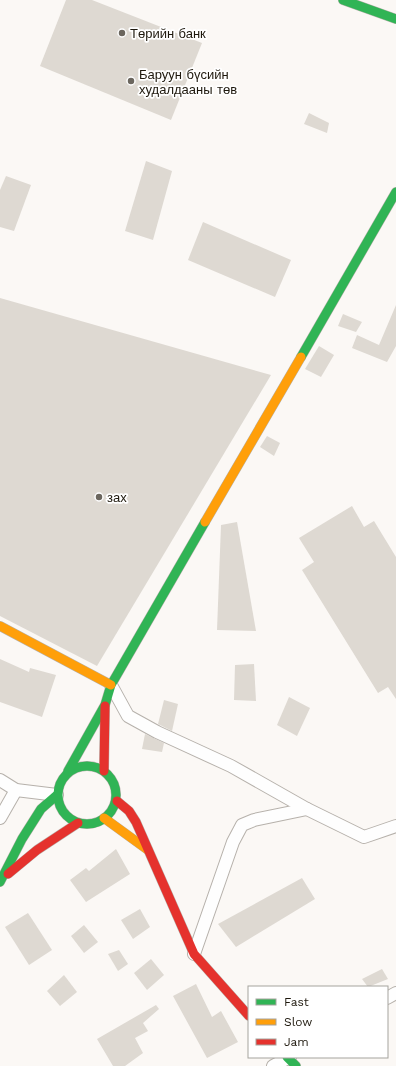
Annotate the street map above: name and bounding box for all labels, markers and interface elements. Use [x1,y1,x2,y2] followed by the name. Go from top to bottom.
[130,26,206,41] place label: Төрийн банк
[117,28,127,38] marker: Төрийн банк
[139,67,237,97] place label: Баруун бүсийн худалдааны төв
[126,76,136,86] marker: Баруун бүсийн худалдааны төв
[107,490,127,505] place label: зах
[94,492,104,502] marker: зах
[248,986,388,1058] legend
[284,995,309,1009] text: Fast
[284,1015,312,1029] text: Slow
[284,1035,309,1049] text: Jam

